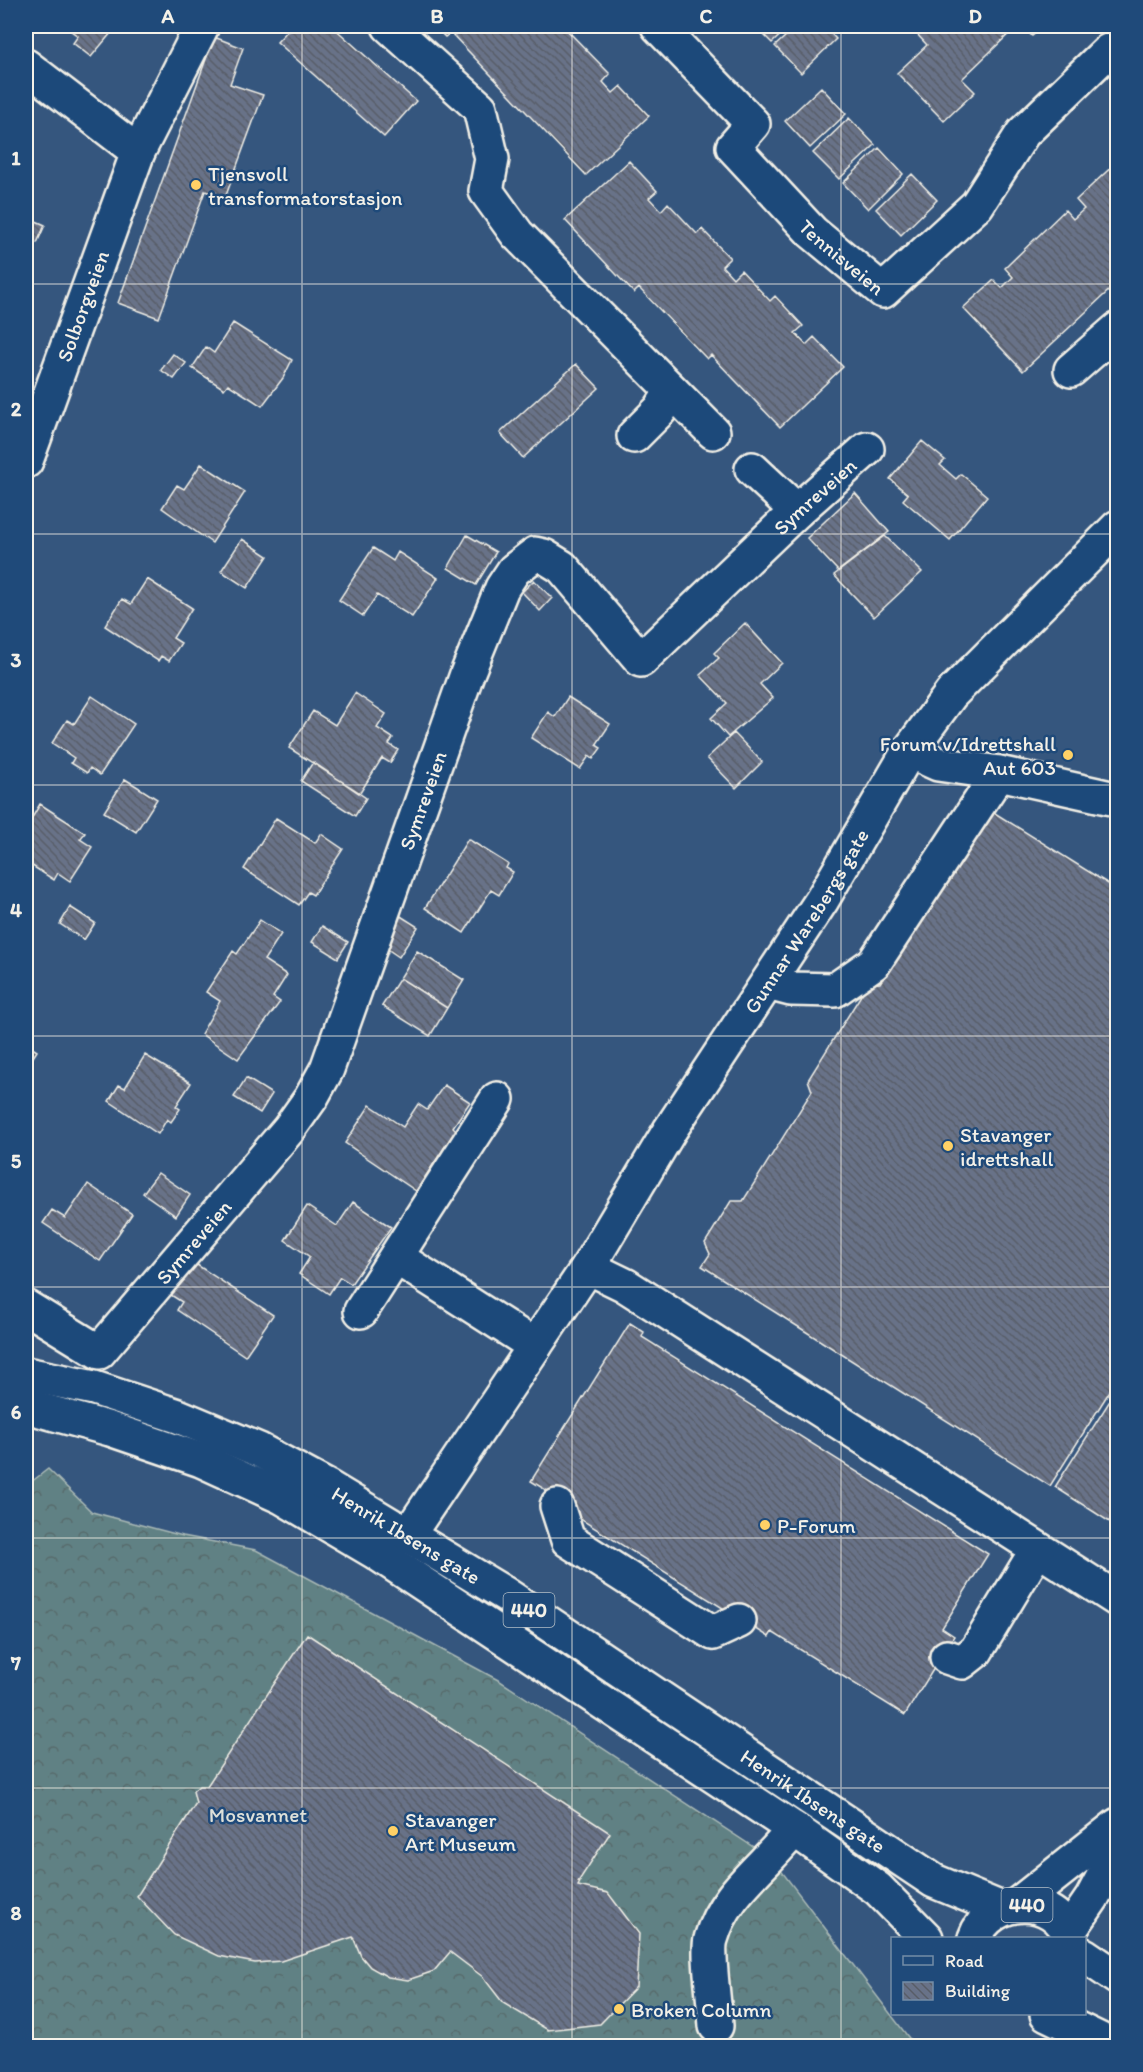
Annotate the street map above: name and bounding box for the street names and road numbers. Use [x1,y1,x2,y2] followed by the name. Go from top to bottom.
[794,214,890,300] street label: Tennisveien
[51,247,114,365] street label: Solborgveien
[768,452,861,540] street label: Symreveien
[393,747,451,853] street label: Symreveien
[738,824,873,1018] street label: Gunnar Warebergs gate
[150,1194,236,1289] street label: Symreveien
[328,1480,485,1589] street label: Henrik Ibsens gate
[504,1593,554,1627] road number: 440
[736,1743,891,1858] street label: Henrik Ibsens gate
[1002,1888,1052,1922] road number: 440

